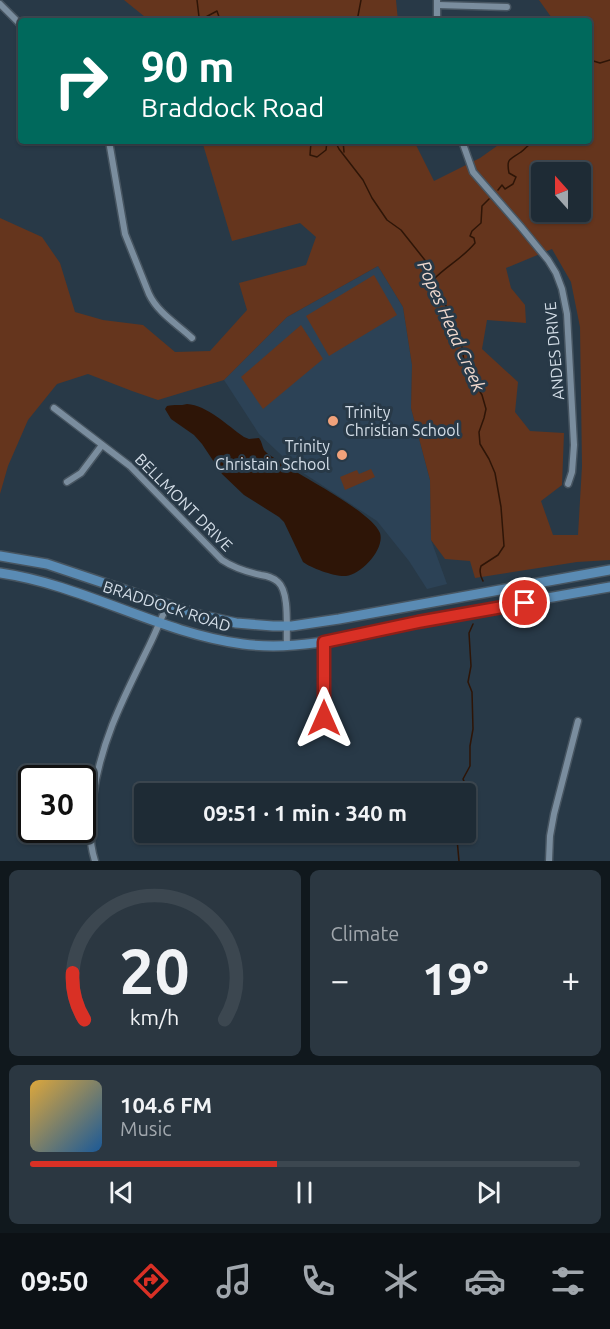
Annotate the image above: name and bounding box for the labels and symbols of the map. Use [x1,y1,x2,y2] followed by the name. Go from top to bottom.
[531,162,591,222] north arrow
[414,257,490,395] water label: Popes Head Creek
[541,301,567,401] street label: ANDES DRIVE
[345,403,460,439] place label: Trinity Christian School
[326,414,340,428] marker: Trinity Christian School
[215,437,330,473] place label: Trinity Christain School
[335,448,349,462] marker: Trinity Christain School
[132,450,236,554] street label: BELLMONT DRIVE
[101,577,233,635] street label: BRADDOCK ROAD
[499,577,550,628] pin
[292,686,356,750] position arrow
[18,765,96,843] speed limit sign: 30

